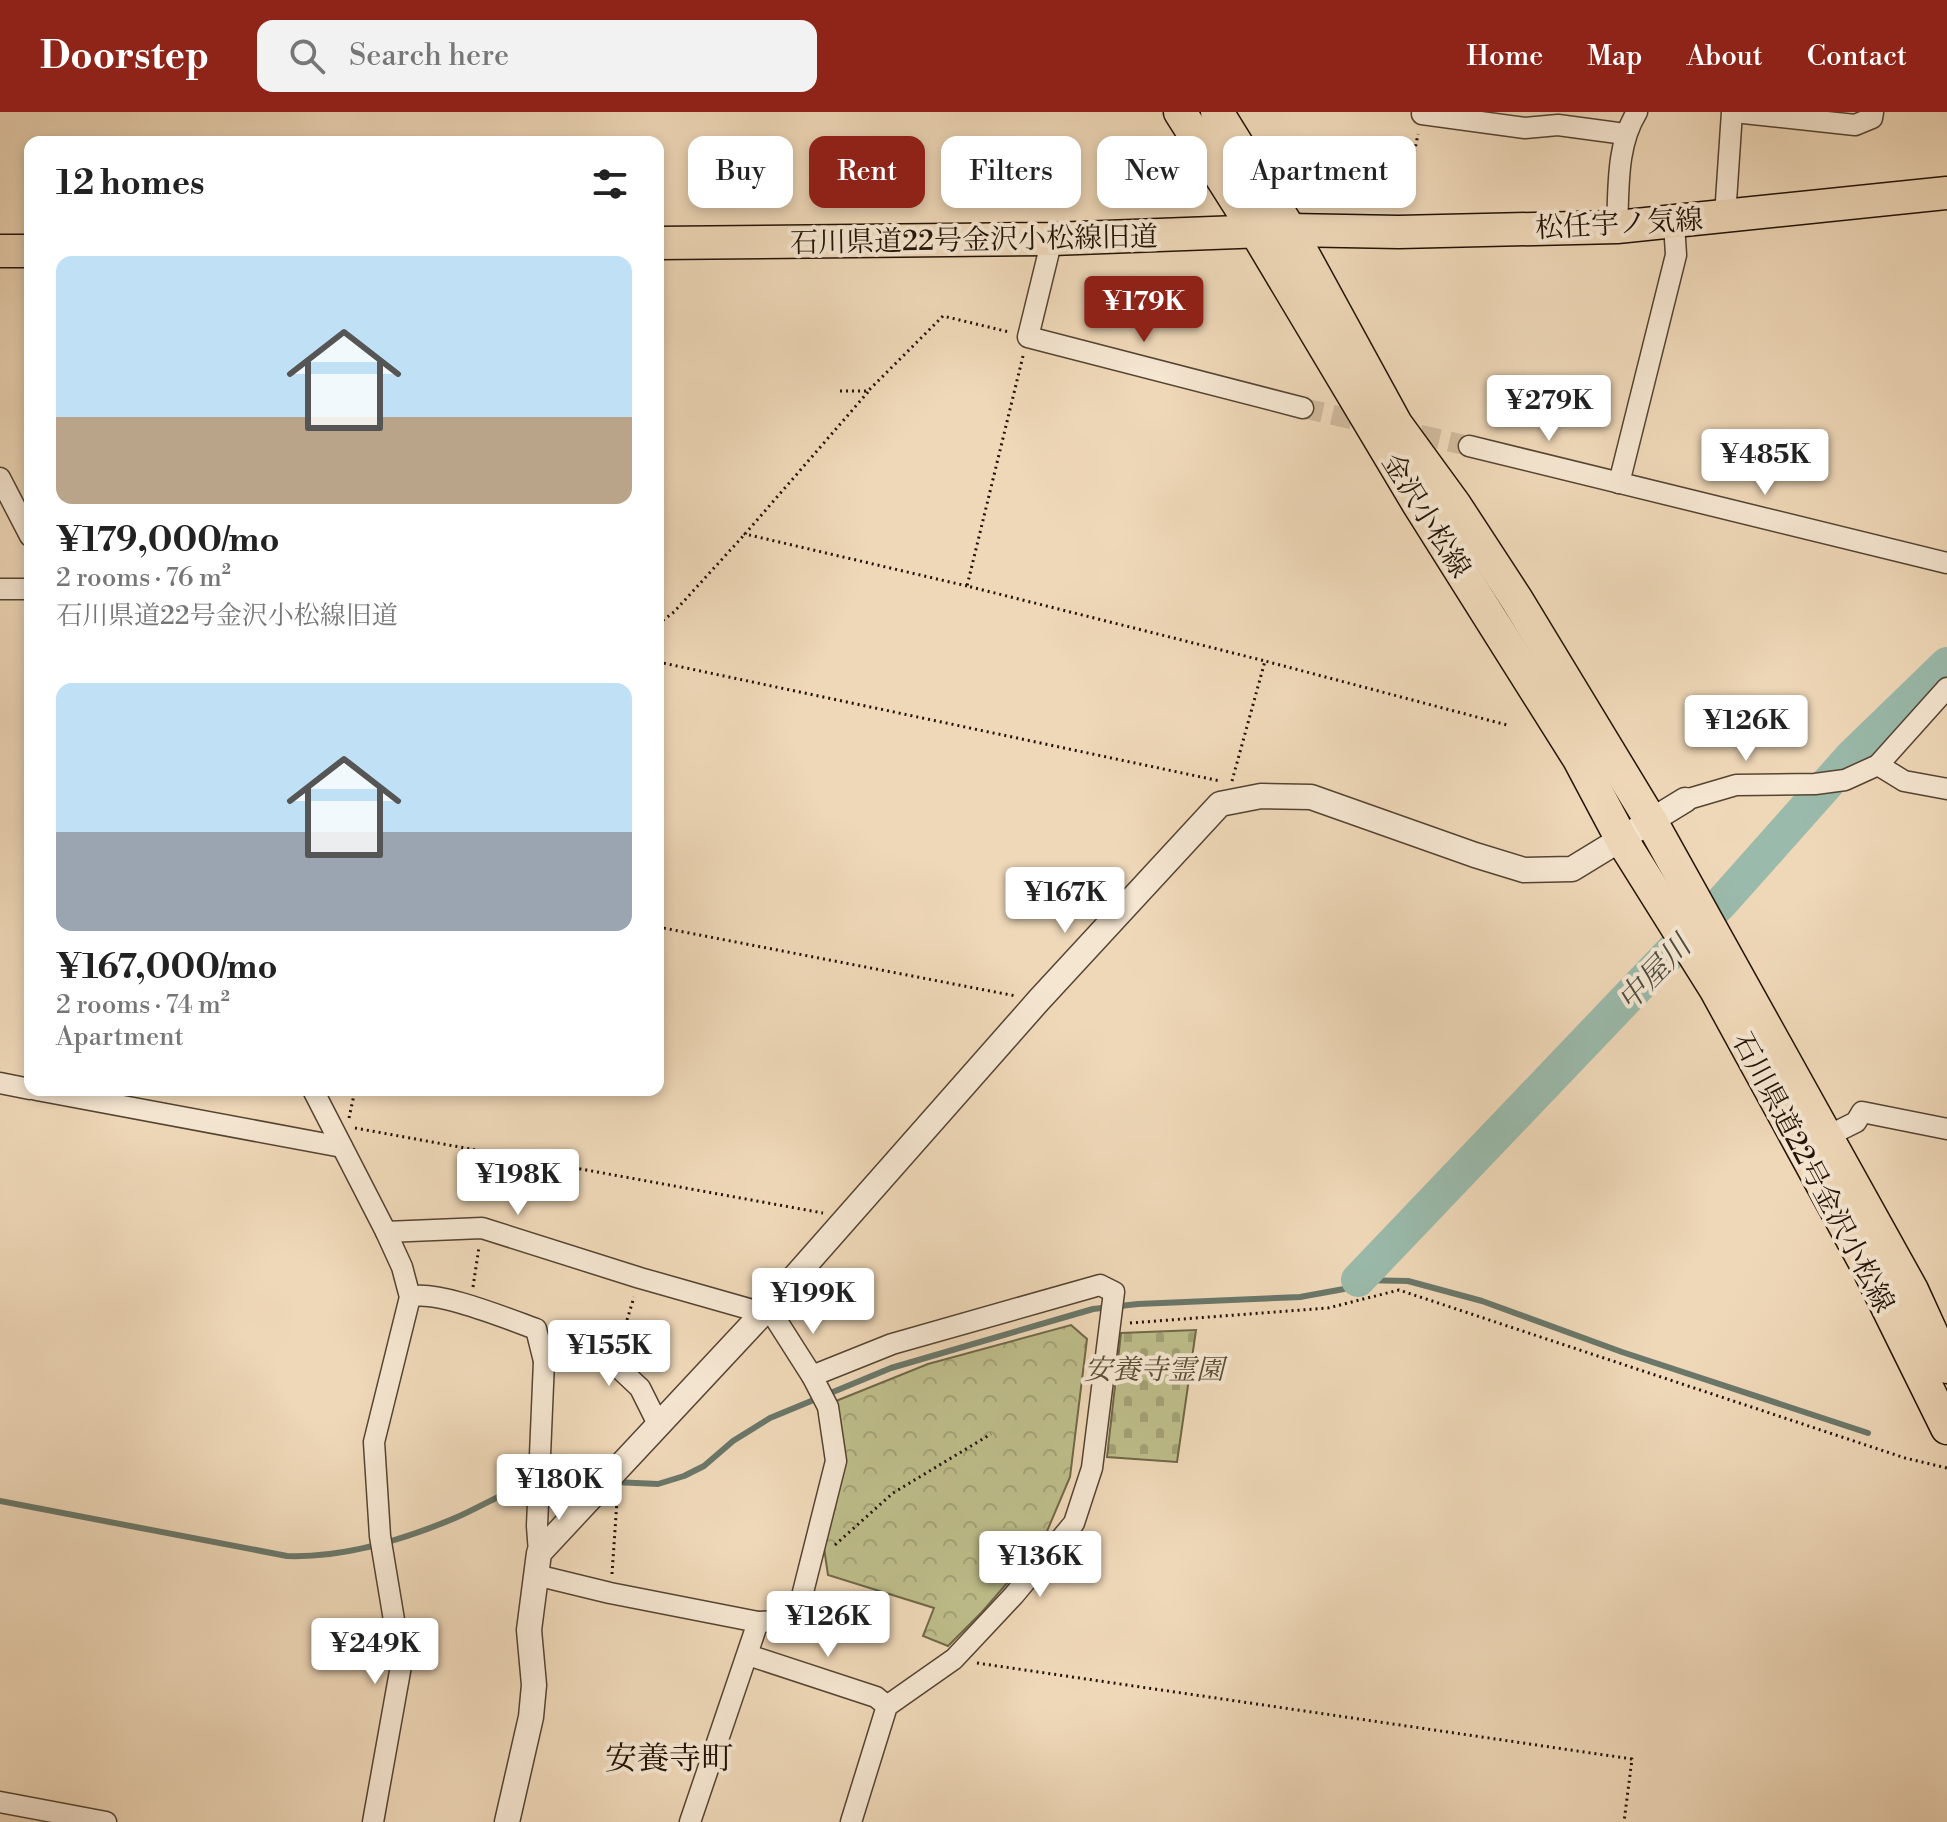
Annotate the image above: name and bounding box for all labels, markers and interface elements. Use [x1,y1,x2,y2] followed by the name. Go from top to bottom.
[257,20,817,92] search box
[40,33,209,80] text: Doorstep
[285,34,329,78] icon: search
[349,37,509,75] text: Search here
[1467,39,1543,74] text: Home
[1587,39,1642,74] text: Map
[1686,39,1763,74] text: About
[1807,39,1907,74] text: Contact
[688,136,793,208] chip: Buy
[809,136,925,208] chip: Rent
[941,136,1081,208] chip: Filters
[1097,136,1207,208] chip: New
[1223,136,1416,208] chip: Apartment
[588,162,632,206] icon: filters
[56,163,205,205] text: 12 homes
[1534,203,1704,246] street label: 松任宇ノ気線
[790,220,1158,261] street label: 石川県道22号金沢小松線旧道
[1088,276,1200,344] pin: ¥179K
[1102,286,1186,318] text: ¥179K
[272,308,416,452] icon: home
[1493,375,1605,443] pin: ¥279K
[1505,385,1593,417] text: ¥279K
[1709,429,1821,497] pin: ¥485K
[1719,439,1811,471] text: ¥485K
[1374,447,1478,584] street label: 金沢小松線
[56,520,279,562] text: ¥179,000/mo
[56,562,231,594] text: 2 rooms · 76 m²
[56,600,398,632] text: 石川県道22号金沢小松線旧道
[1690,695,1802,763] pin: ¥126K
[1703,705,1789,737] text: ¥126K
[272,735,416,879] icon: home
[1009,867,1121,935] pin: ¥167K
[1023,877,1107,909] text: ¥167K
[1610,926,1702,1019] water label: 中屋川
[56,947,277,989] text: ¥167,000/mo
[56,989,230,1021] text: 2 rooms · 74 m²
[56,1021,184,1053] text: Apartment
[1724,1027,1901,1319] street label: 石川県道22号金沢小松線
[462,1149,574,1217] pin: ¥198K
[475,1159,561,1191] text: ¥198K
[757,1268,869,1336] pin: ¥199K
[770,1278,856,1310] text: ¥199K
[553,1320,665,1388] pin: ¥155K
[566,1330,652,1362] text: ¥155K
[1084,1353,1228,1388] park label: 安養寺霊園
[503,1454,615,1522] pin: ¥180K
[515,1464,603,1496] text: ¥180K
[984,1531,1096,1599] pin: ¥136K
[997,1541,1083,1573] text: ¥136K
[772,1591,884,1659] pin: ¥126K
[785,1601,871,1633] text: ¥126K
[319,1618,431,1686] pin: ¥249K
[329,1628,421,1660] text: ¥249K
[605,1739,733,1779] district label: 安養寺町

